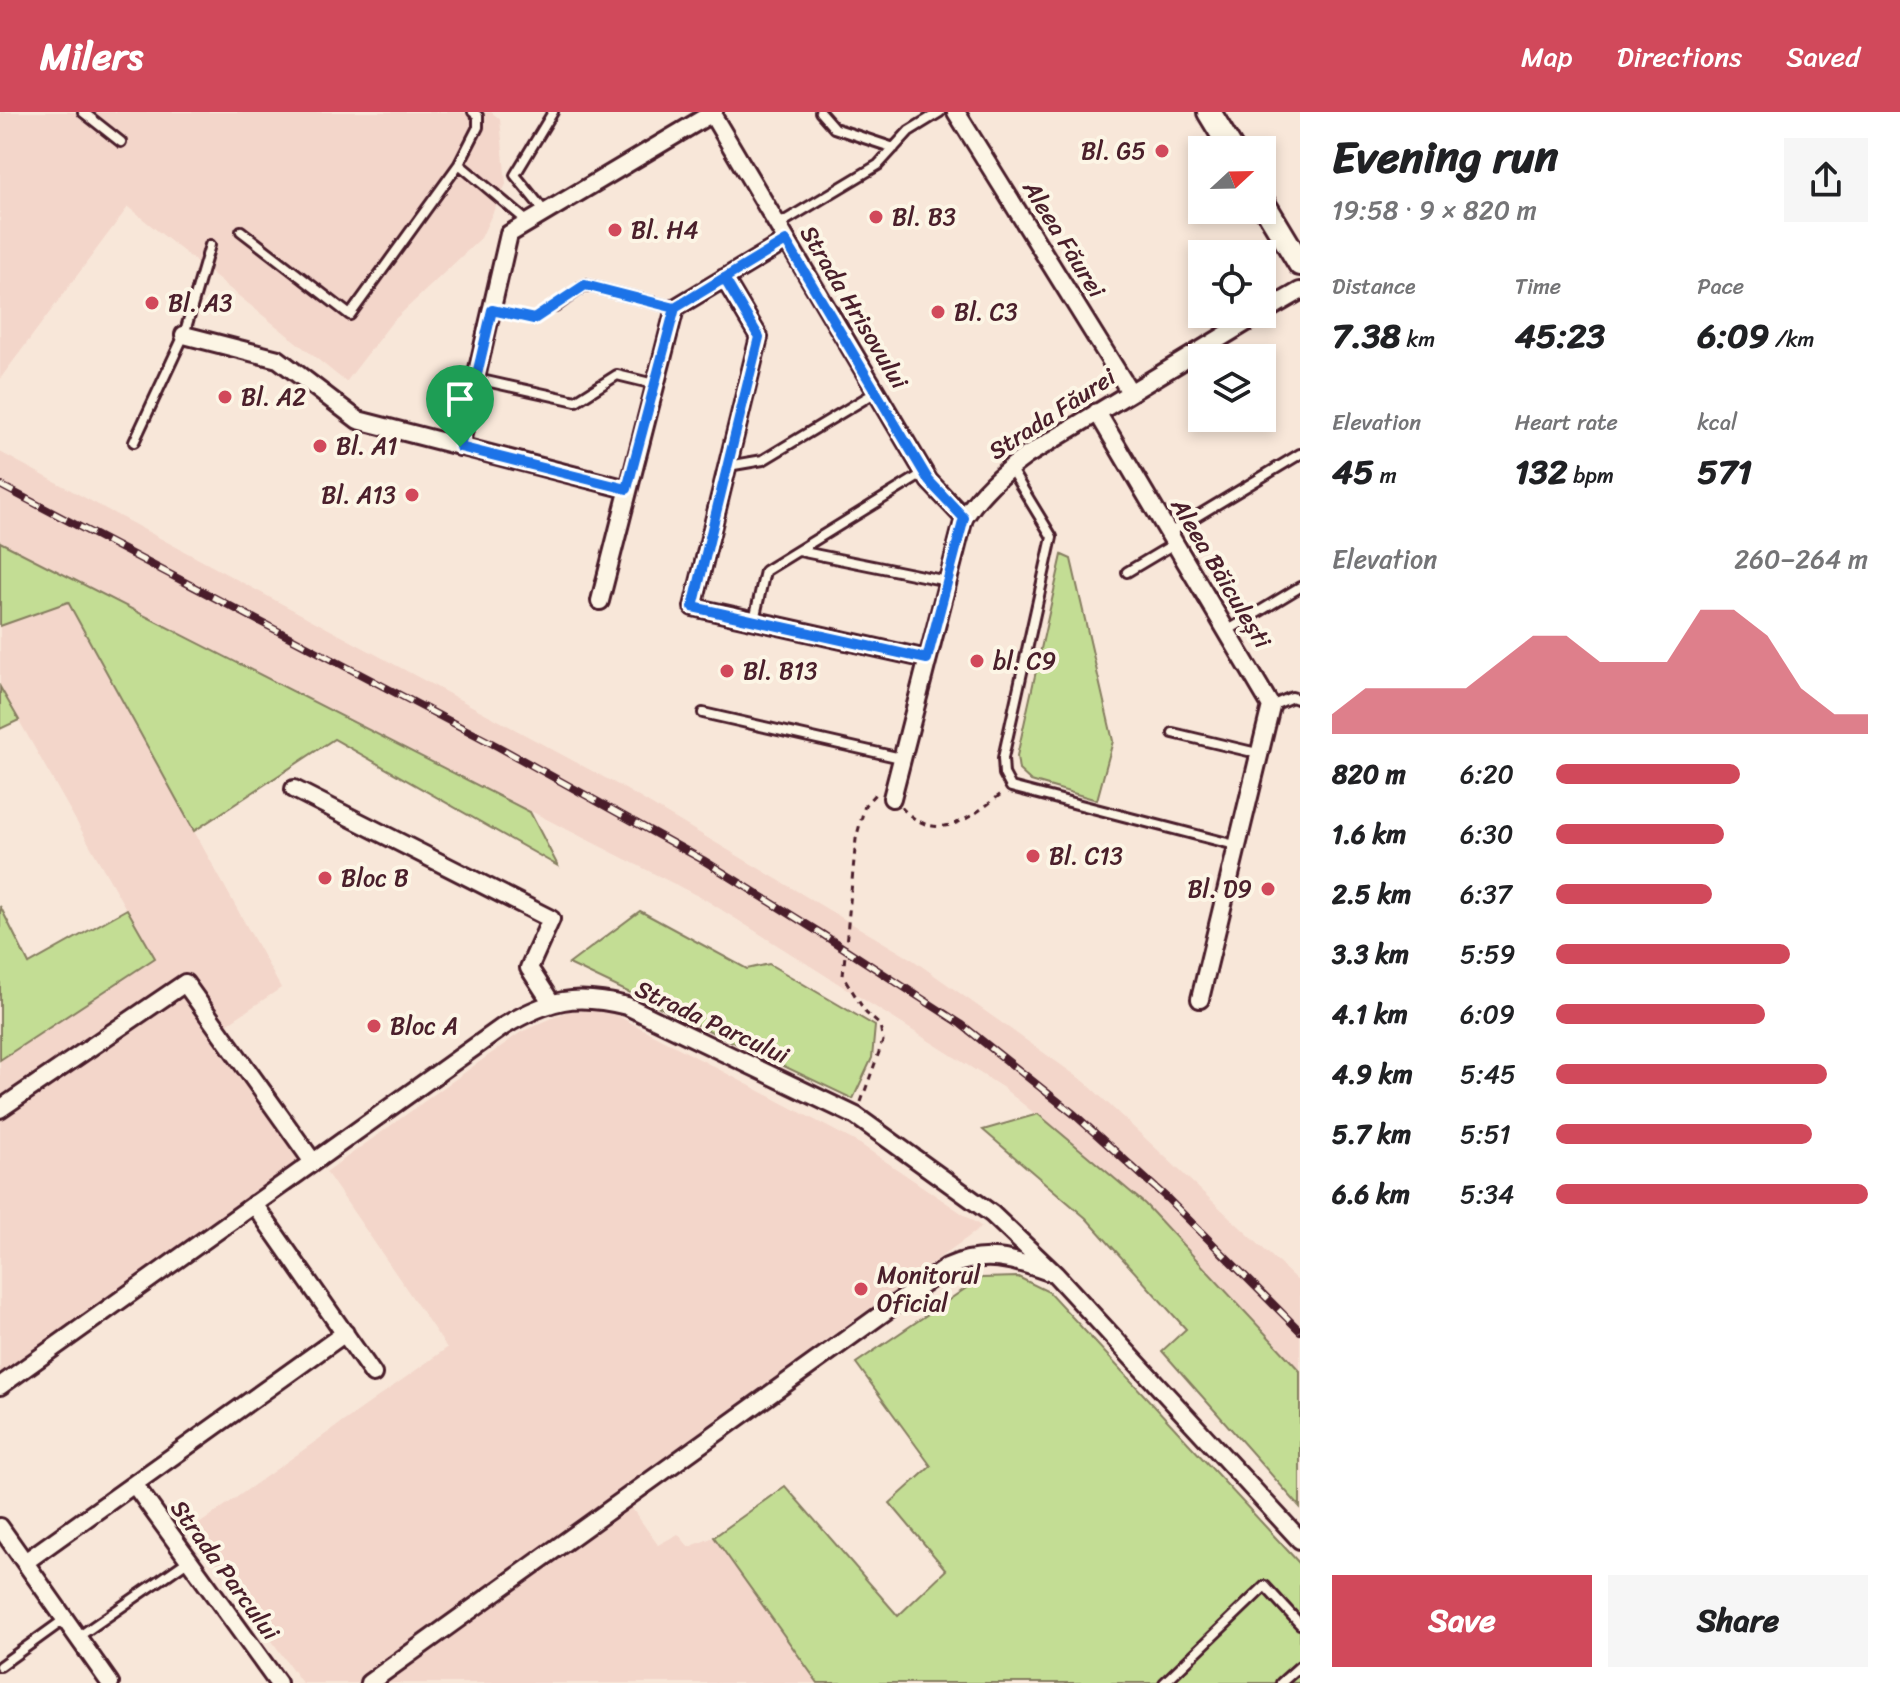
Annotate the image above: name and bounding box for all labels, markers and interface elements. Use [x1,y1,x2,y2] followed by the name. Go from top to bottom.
[40,23,143,90] text: Milers
[1521,32,1573,81] text: Map
[1617,32,1742,81] text: Directions
[1786,32,1860,81] text: Saved
[1332,118,1558,196] text: Evening run
[1081,130,1146,172] place label: Bl. G5
[1188,136,1276,224] north arrow
[1188,136,1276,432] map controls
[1784,138,1868,222] button: share
[1153,142,1171,160] marker: Bl. G5
[1011,171,1117,307] street label: Aleea Făurei
[1332,187,1537,233] text: 19:58 · 9 × 820 m
[892,196,956,238] place label: Bl. B3
[867,208,885,226] marker: Bl. B3
[631,209,698,251] place label: Bl. H4
[788,217,920,398] street label: Strada Hrisovului
[606,221,624,239] marker: Bl. H4
[1188,240,1276,328] button: locate
[1332,267,1416,306] text: Distance
[1515,267,1561,306] text: Time
[1697,267,1744,306] text: Pace
[168,282,232,324] place label: Bl. A3
[954,291,1018,333] place label: Bl. C3
[143,294,161,312] marker: Bl. A3
[929,303,947,321] marker: Bl. C3
[1332,306,1401,366] text: 7.38
[1515,306,1605,366] text: 45:23
[1697,306,1769,366] text: 6:09
[1401,320,1435,359] text: km
[1769,320,1815,359] text: /km
[1188,344,1276,432] button: layers
[980,356,1125,471] street label: Strada Făurei
[426,365,494,447] pin
[241,376,306,418] place label: Bl. A2
[438,377,482,421] icon: arrive
[216,388,234,406] marker: Bl. A2
[1332,403,1421,442] text: Elevation
[1515,403,1618,442] text: Heart rate
[1697,403,1737,442] text: kcal
[336,425,398,467] place label: Bl. A1
[311,437,329,455] marker: Bl. A1
[1332,442,1374,502] text: 45
[1515,442,1568,502] text: 132
[1697,442,1752,502] text: 571
[1374,456,1397,495] text: m
[1568,456,1614,495] text: bpm
[321,474,396,516] place label: Bl. A13
[403,486,421,504] marker: Bl. A13
[1159,488,1283,658] street label: Aleea Băiculești
[1332,536,1437,582] text: Elevation
[1734,536,1868,582] text: 260–264 m
[993,640,1056,682] place label: bl. C9
[743,650,817,692] place label: Bl. B13
[968,652,986,670] marker: bl. C9
[718,662,736,680] marker: Bl. B13
[1332,751,1406,797] text: 820 m
[1460,751,1514,797] text: 6:20
[1332,811,1406,857] text: 1.6 km
[1460,811,1513,857] text: 6:30
[1049,835,1123,877] place label: Bl. C13
[1024,847,1042,865] marker: Bl. C13
[341,857,409,899] place label: Bloc B
[1187,868,1252,910] place label: Bl. D9
[316,869,334,887] marker: Bloc B
[1332,871,1411,917] text: 2.5 km
[1460,871,1512,917] text: 6:37
[1259,880,1277,898] marker: Bl. D9
[1332,931,1409,977] text: 3.3 km
[1460,931,1516,977] text: 5:59
[628,968,796,1076] street label: Strada Parcului
[1332,991,1408,1037] text: 4.1 km
[1460,991,1515,1037] text: 6:09
[390,1005,458,1047] place label: Bloc A
[365,1017,383,1035] marker: Bloc A
[1332,1051,1413,1097] text: 4.9 km
[1460,1051,1516,1097] text: 5:45
[1332,1111,1411,1157] text: 5.7 km
[1460,1111,1511,1157] text: 5:51
[1332,1171,1410,1217] text: 6.6 km
[1460,1171,1514,1217] text: 5:34
[877,1254,981,1324] place label: Monitorul Oficial
[852,1280,870,1298] marker: Monitorul Oficial
[159,1491,291,1650] street label: Strada Parcului
[1332,1575,1592,1667] button: Save
[1608,1575,1868,1667] button: Share

